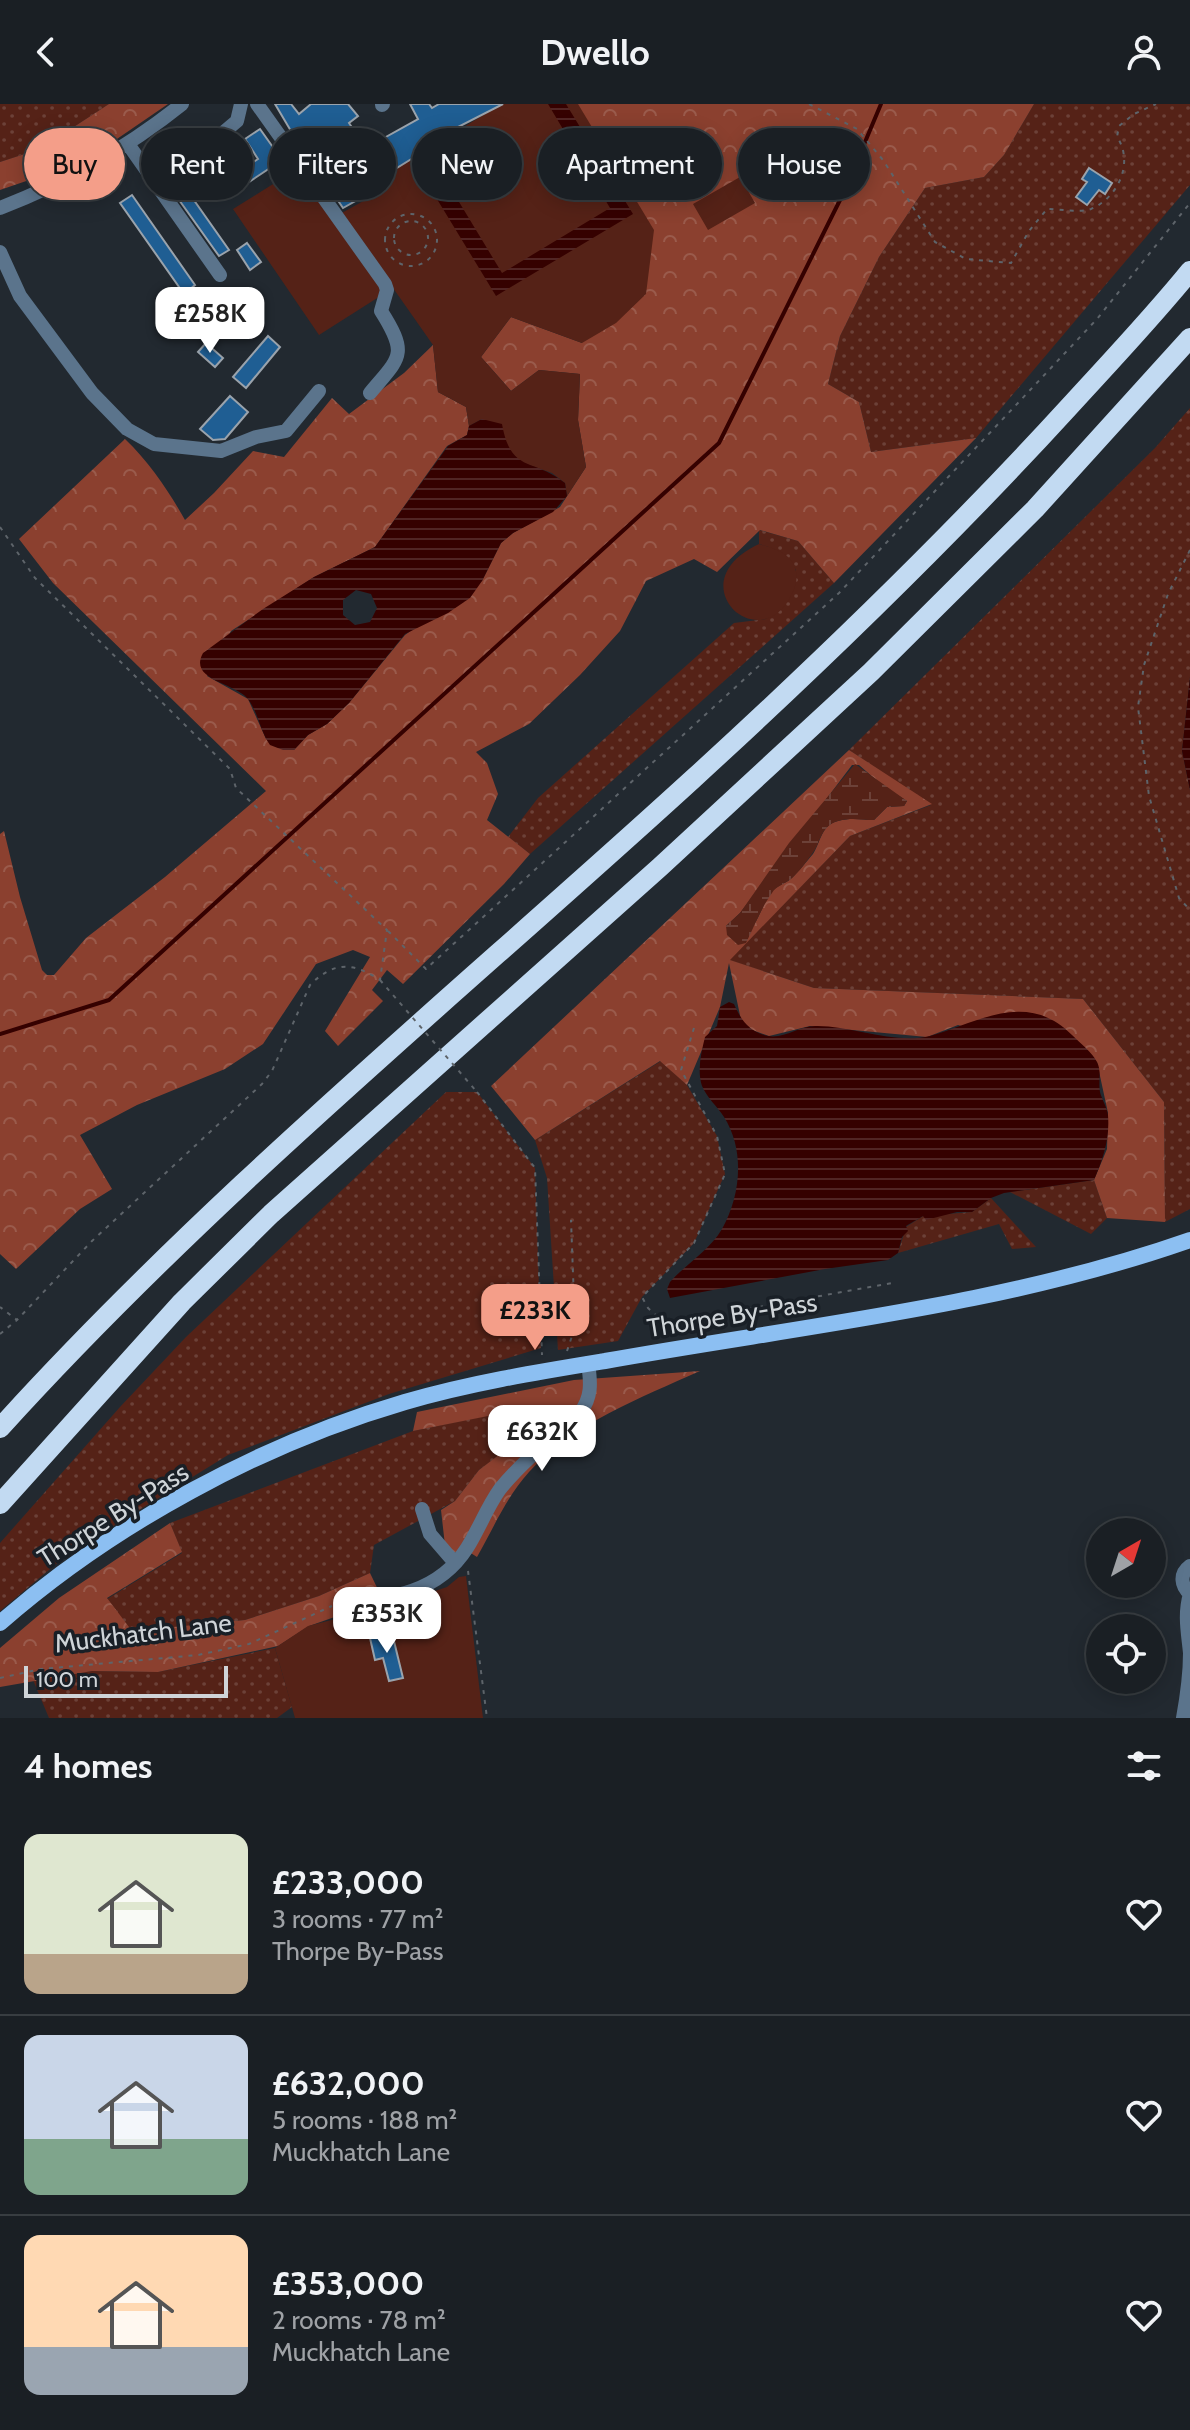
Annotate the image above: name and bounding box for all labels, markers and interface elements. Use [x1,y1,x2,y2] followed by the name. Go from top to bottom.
[24,30,68,74] icon: back
[540,30,650,74] text: Dwello
[1122,30,1166,74] icon: person
[24,128,125,200] chip: Buy
[141,128,253,200] chip: Rent
[269,128,396,200] chip: Filters
[412,128,522,200] chip: New
[538,128,722,200] chip: Apartment
[738,128,870,200] chip: House
[154,287,266,355] pin: £258K
[173,297,247,329] text: £258K
[479,1284,591,1352] pin: £233K
[645,1286,819,1344] street label: Thorpe By-Pass
[499,1294,571,1326] text: £233K
[486,1405,598,1473] pin: £632K
[506,1415,578,1447] text: £632K
[32,1456,194,1574] street label: Thorpe By-Pass
[1086,1518,1166,1598] north arrow
[1086,1518,1166,1694] map controls
[331,1587,443,1655] pin: £353K
[351,1597,423,1629] text: £353K
[53,1606,233,1660] street label: Muckhatch Lane
[1086,1614,1166,1694] button: locate
[24,1662,228,1698] scale bar
[36,1666,98,1693] text: 100 m
[1122,1744,1166,1788] icon: filters
[24,1745,152,1787] text: 4 homes
[272,1861,424,1903] text: £233,000
[88,1866,184,1962] icon: home
[1122,1892,1166,1936] icon: heart
[272,1903,443,1935] text: 3 rooms · 77 m²
[272,1935,444,1967] text: Thorpe By-Pass
[272,2062,425,2104] text: £632,000
[88,2067,184,2163] icon: home
[1122,2093,1166,2137] icon: heart
[272,2104,457,2136] text: 5 rooms · 188 m²
[272,2136,450,2168] text: Muckhatch Lane
[272,2262,424,2304] text: £353,000
[88,2267,184,2363] icon: home
[1122,2293,1166,2337] icon: heart
[272,2304,446,2336] text: 2 rooms · 78 m²
[272,2336,450,2368] text: Muckhatch Lane

